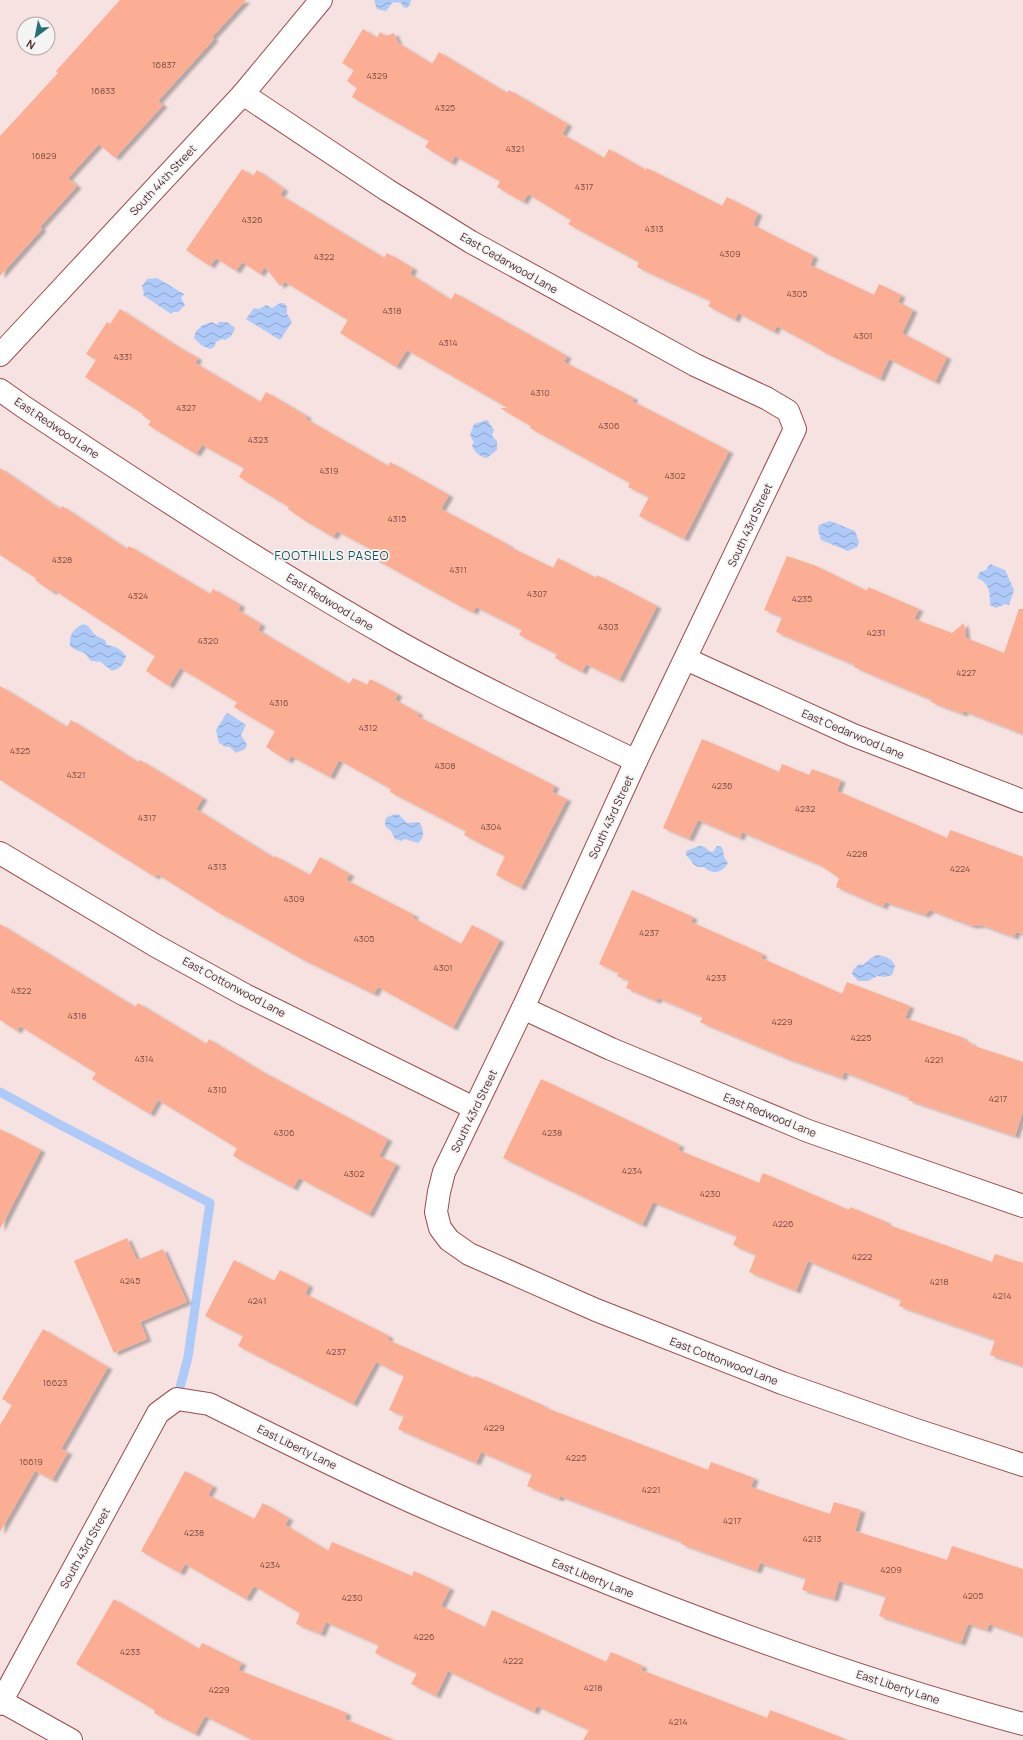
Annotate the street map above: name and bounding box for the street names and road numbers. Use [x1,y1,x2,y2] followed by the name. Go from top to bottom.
[126,141,199,218] street label: South 44th Street
[458,229,561,297] street label: East Cedarwood Lane
[12,394,103,462] street label: East Redwood Lane
[724,481,775,569] street label: South 43rd Street
[284,570,377,634] street label: East Redwood Lane
[800,705,907,762] street label: East Cedarwood Lane
[585,773,636,861] street label: South 43rd Street
[180,953,289,1020] street label: East Cottonwood Lane
[447,1067,500,1155] street label: South 43rd Street
[721,1089,820,1140] street label: East Redwood Lane
[668,1333,781,1388] street label: East Cottonwood Lane
[255,1421,340,1473] street label: East Liberty Lane
[56,1505,113,1591] street label: South 43rd Street
[550,1554,637,1601] street label: East Liberty Lane
[855,1666,942,1707] street label: East Liberty Lane

